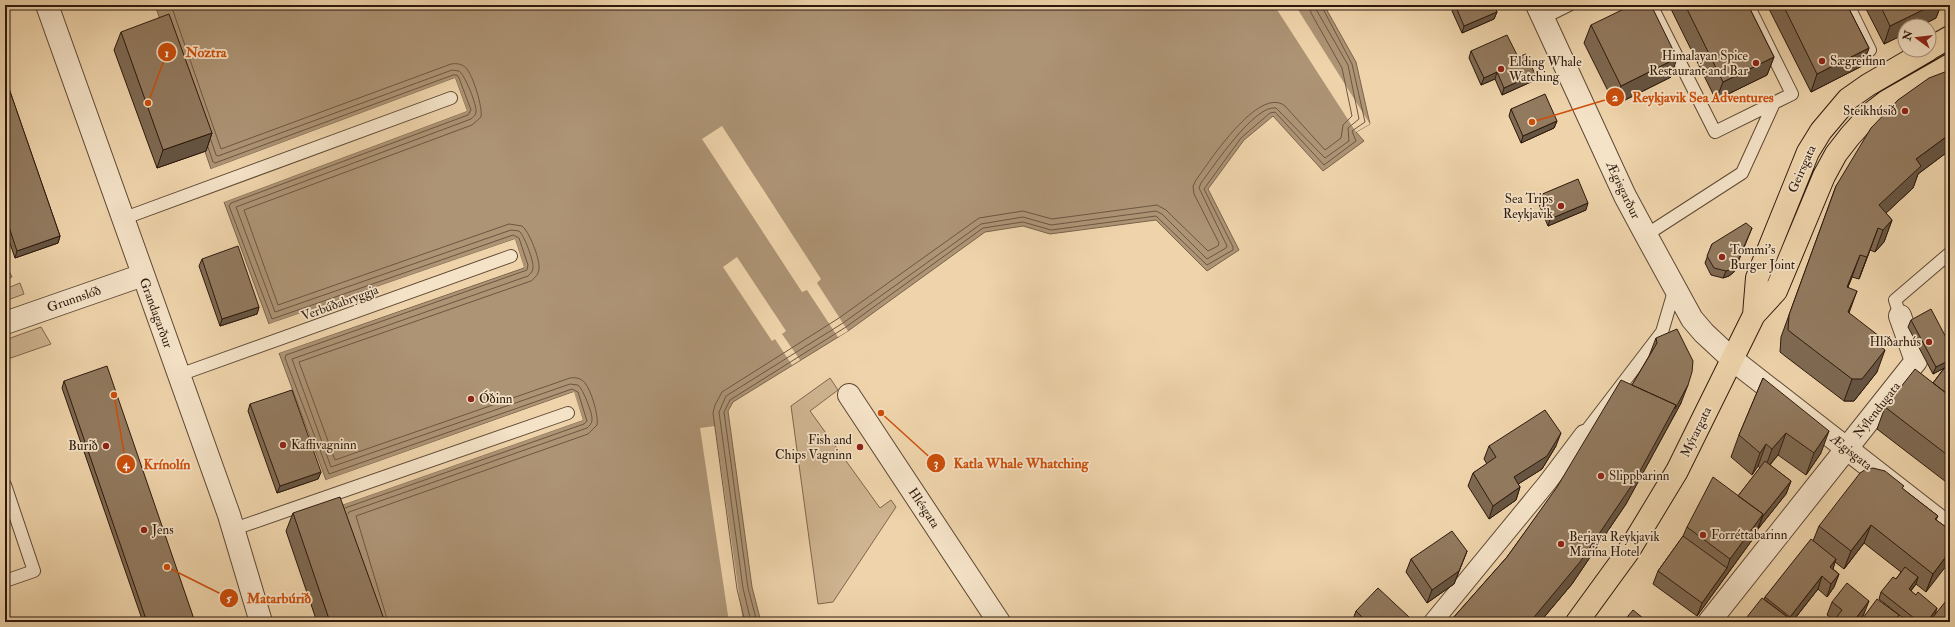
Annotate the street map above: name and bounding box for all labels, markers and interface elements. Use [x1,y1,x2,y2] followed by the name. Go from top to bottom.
[1897,18,1937,58] north arrow
[1900,28,1916,43] text: N
[157,39,234,65] callout: Noztra
[184,44,228,61] text: Noztra
[165,46,169,61] text: 1
[1649,48,1749,79] place label: Himalayan Spice Restaurant and Bar
[1830,53,1886,69] place label: Sægreifinn
[1508,54,1582,85] place label: Elding Whale Watching
[1817,56,1827,66] marker: Sægreifinn
[1751,58,1761,68] marker: Himalayan Spice Restaurant and Bar
[1496,64,1506,74] marker: Elding Whale Watching
[1605,84,1782,110] callout: Reykjavik Sea Adventures
[1632,89,1774,107] text: Reykjavik Sea Adventures
[1612,90,1618,105] text: 2
[1843,103,1897,119] place label: Steikhúsið
[1900,106,1910,116] marker: Steikhúsið
[1784,142,1820,195] street label: Geirsgata
[1602,157,1644,222] street label: Ægisgarður
[1503,191,1554,223] place label: Sea Trips Reykjavik
[1556,201,1566,211] marker: Sea Trips Reykjavik
[1730,242,1795,273] place label: Tommi's Burger Joint
[1717,252,1727,262] marker: Tommi's Burger Joint
[136,276,176,351] street label: Grandagarður
[299,281,382,325] street label: Verbúðabryggja
[45,282,103,316] street label: Grunnslóð
[1869,334,1922,350] place label: Hliðarhús
[1924,337,1934,347] marker: Hliðarhús
[1850,378,1905,442] street label: Nýlendugata
[479,390,513,407] place label: Óðinn
[466,394,476,404] marker: Óðinn
[1677,403,1716,460] street label: Mýrargata
[1826,430,1876,474] street label: Ægisgata
[775,432,853,464] place label: Fish and Chips Vagninn
[291,437,357,453] place label: Kaffivagninn
[68,438,98,454] place label: Burið
[278,440,288,450] marker: Kaffivagninn
[101,441,111,451] marker: Burið
[855,442,865,452] marker: Fish and Chips Vagninn
[926,450,1097,476] callout: Katla Whale Whatching
[116,451,199,477] callout: Krínolín
[953,455,1090,473] text: Katla Whale Whatching
[143,456,191,473] text: Krínolín
[934,456,939,471] text: 3
[122,457,131,472] text: 4
[1609,468,1670,485] place label: Slippbarinn
[1596,471,1606,481] marker: Slippbarinn
[905,485,944,532] street label: Hlésgata
[151,522,174,538] place label: Jens
[139,525,149,535] marker: Jens
[1711,527,1788,543] place label: Forréttabarinn
[1569,529,1660,560] place label: Berjaya Reykjavik Marina Hotel
[1698,530,1708,540] marker: Forréttabarinn
[1556,539,1566,549] marker: Berjaya Reykjavik Marina Hotel
[219,585,319,611] callout: Matarbúrið
[246,590,312,607] text: Matarbúrið
[226,591,232,606] text: 5

